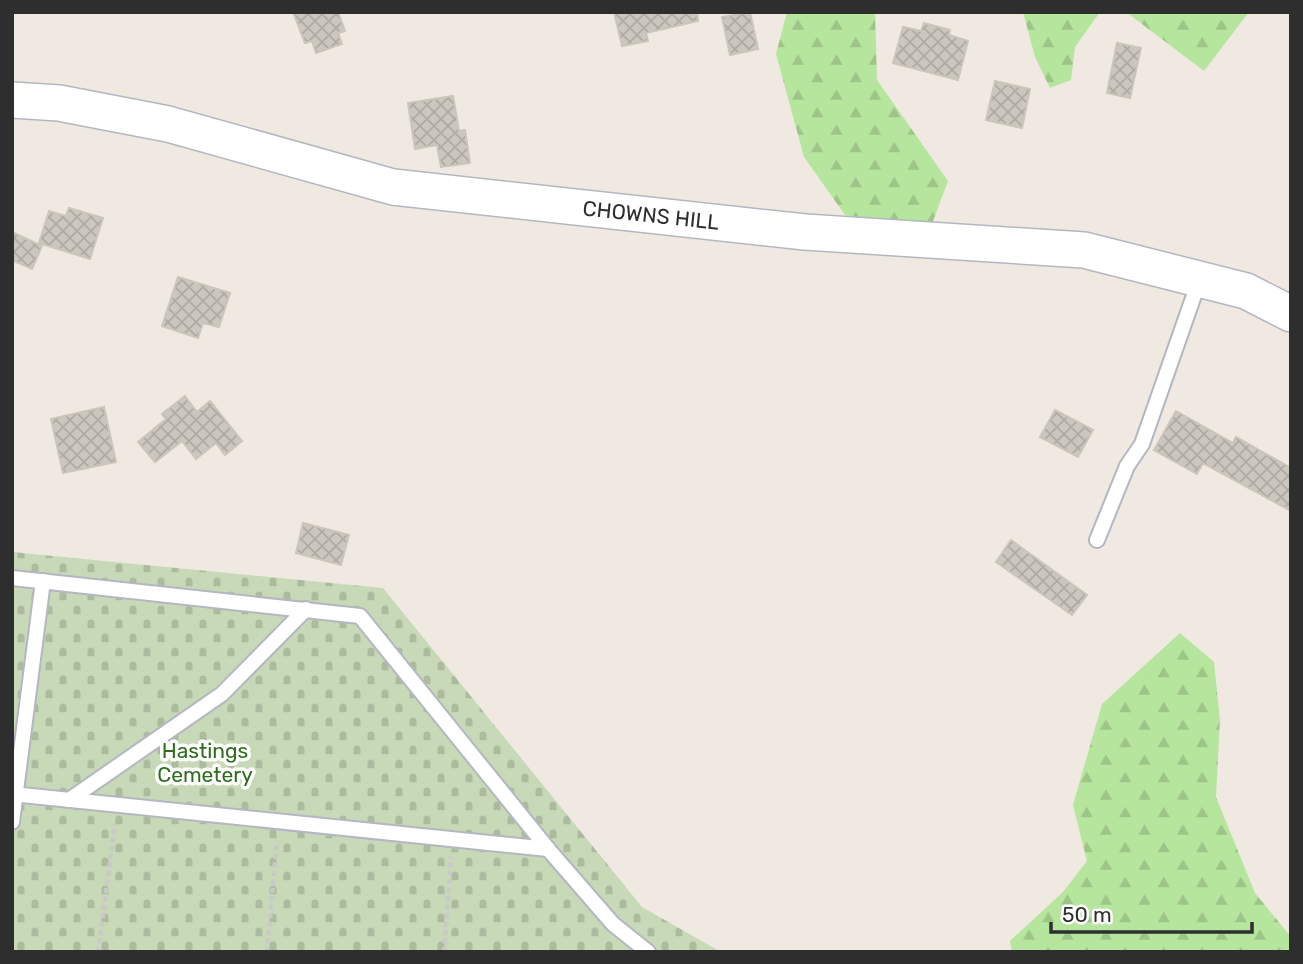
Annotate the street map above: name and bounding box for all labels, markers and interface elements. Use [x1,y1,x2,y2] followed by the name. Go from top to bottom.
[582,195,721,235] street label: CHOWNS HILL
[157,738,253,787] park label: Hastings Cemetery
[1051,890,1252,934] scale bar
[1062,902,1112,927] text: 50 m

